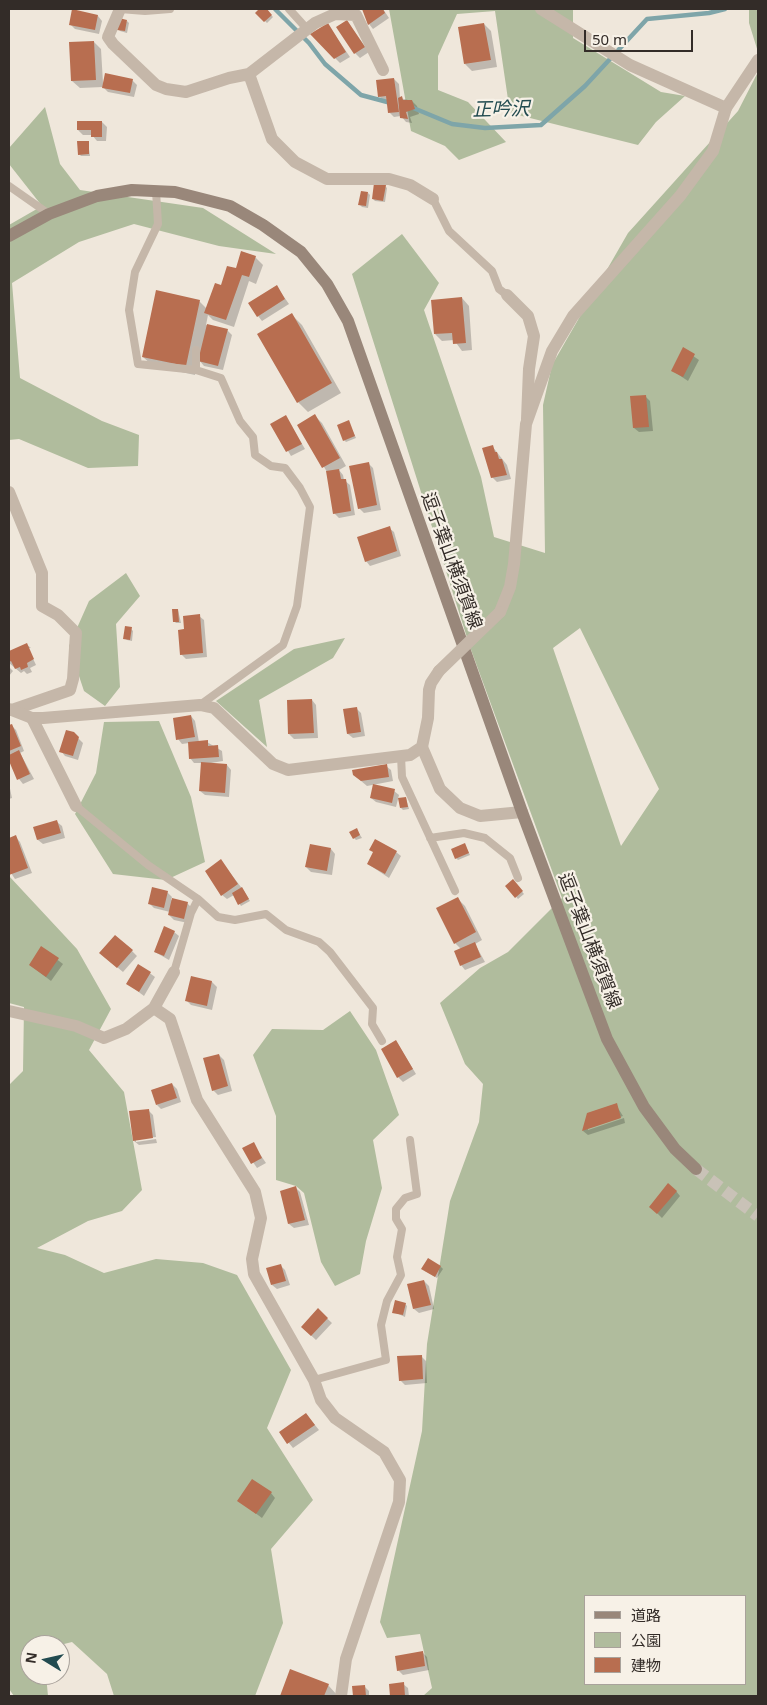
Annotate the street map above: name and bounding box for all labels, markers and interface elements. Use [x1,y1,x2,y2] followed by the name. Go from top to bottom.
[587,20,696,52] scale bar
[592,29,627,49] text: 50 m
[472,98,530,122] water label: 正吟沢
[416,490,486,632] street label: 逗子葉山横須賀線
[553,870,625,1012] street label: 逗子葉山横須賀線
[584,1595,747,1685] legend
[631,1605,661,1625] text: 道路
[631,1630,661,1650] text: 公園
[20,1635,70,1685] north arrow
[20,1651,41,1665] text: N
[631,1655,661,1675] text: 建物

